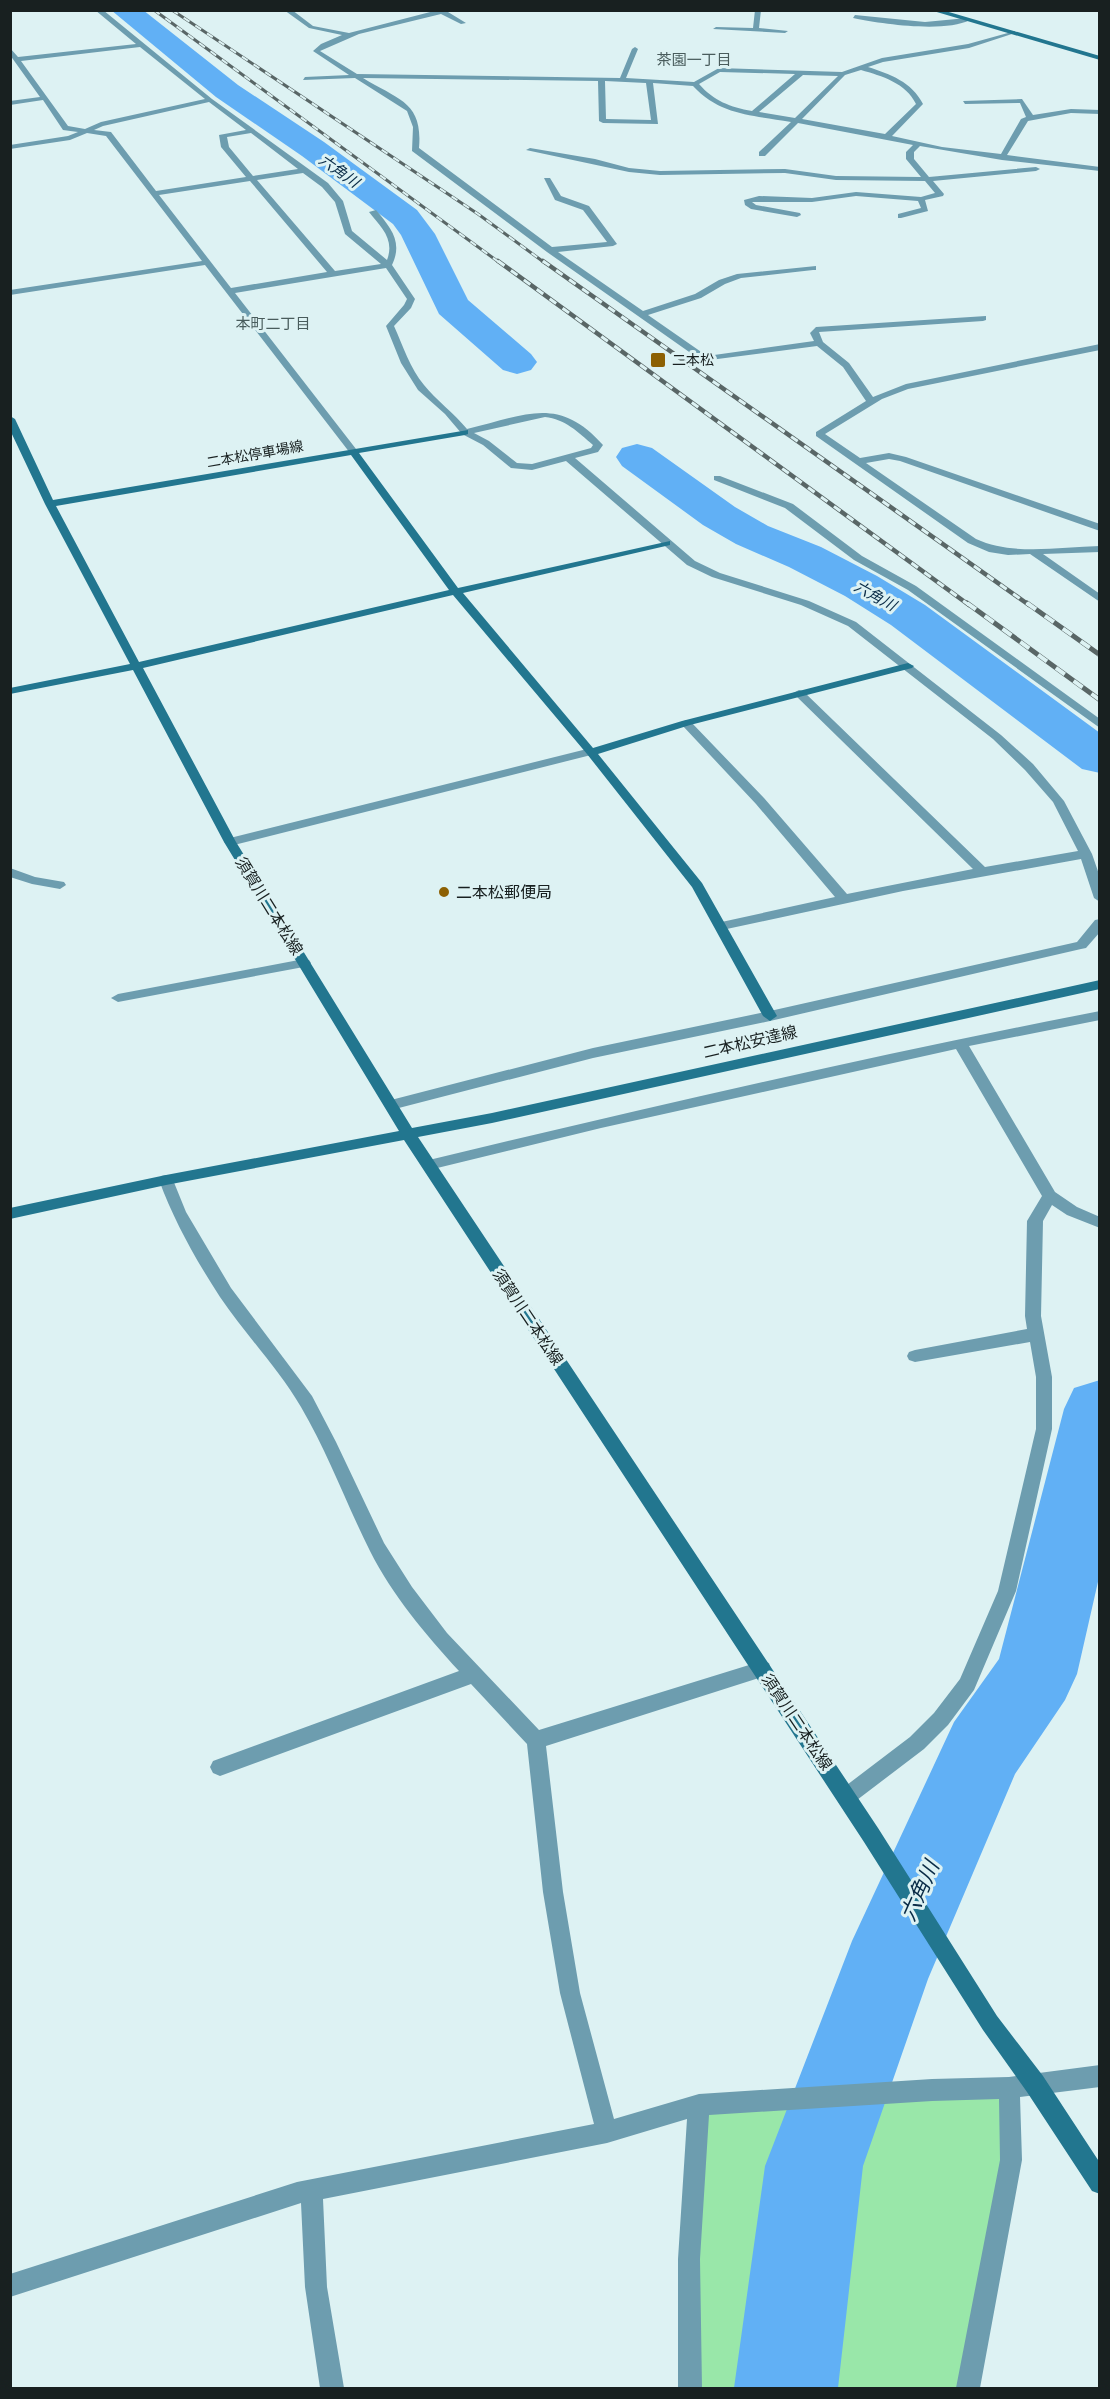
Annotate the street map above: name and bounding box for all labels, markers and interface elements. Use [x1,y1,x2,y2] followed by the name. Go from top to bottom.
[656,50,732,70] district label: 茶園一丁目
[315,150,365,193] water label: 六角川
[235,314,311,334] district label: 本町二丁目
[649,351,667,369] marker: 二本松
[672,351,714,369] place label: 二本松
[205,437,305,471] street label: 二本松停車場線
[850,576,901,617] water label: 六角川
[230,853,308,959] street label: 須賀川二本松線
[456,882,552,903] place label: 二本松郵便局
[437,885,451,899] marker: 二本松郵便局
[701,1021,799,1063] street label: 二本松安達線
[488,1265,568,1369] street label: 須賀川二本松線
[757,1670,837,1774] street label: 須賀川二本松線
[894,1855,946,1925] water label: 六角川

